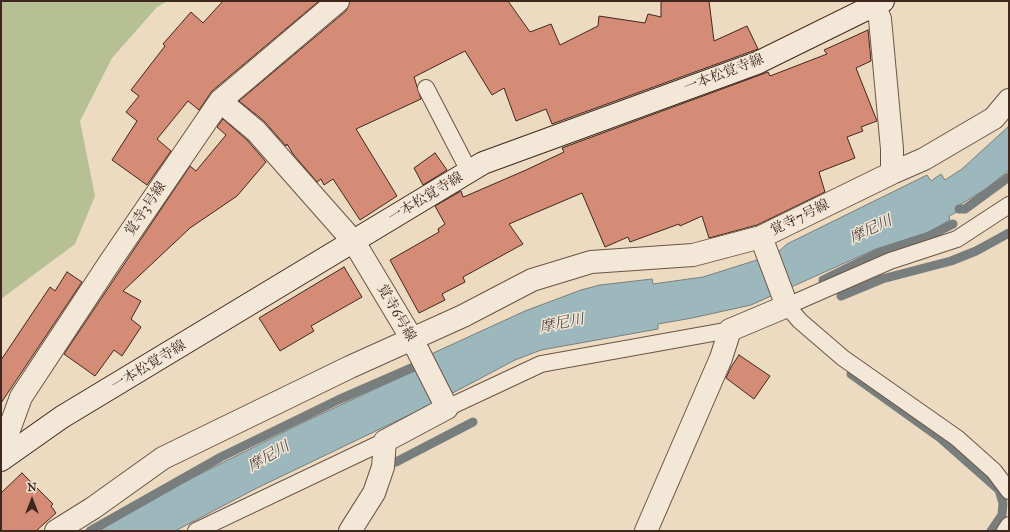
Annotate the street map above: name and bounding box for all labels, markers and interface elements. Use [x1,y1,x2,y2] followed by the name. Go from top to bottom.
[682,51,766,97] street label: 一本松覚寺線
[386,169,466,227] street label: 一本松覚寺線
[122,179,170,239] street label: 覚寺3号線
[768,197,832,239] street label: 覚寺7号線
[847,212,895,248] water label: 摩尼川
[373,281,419,345] street label: 覚寺6号線
[538,311,586,337] water label: 摩尼川
[109,337,189,395] street label: 一本松覚寺線
[245,438,293,476] water label: 摩尼川
[12,480,52,520] north arrow
[27,481,37,494] text: N

